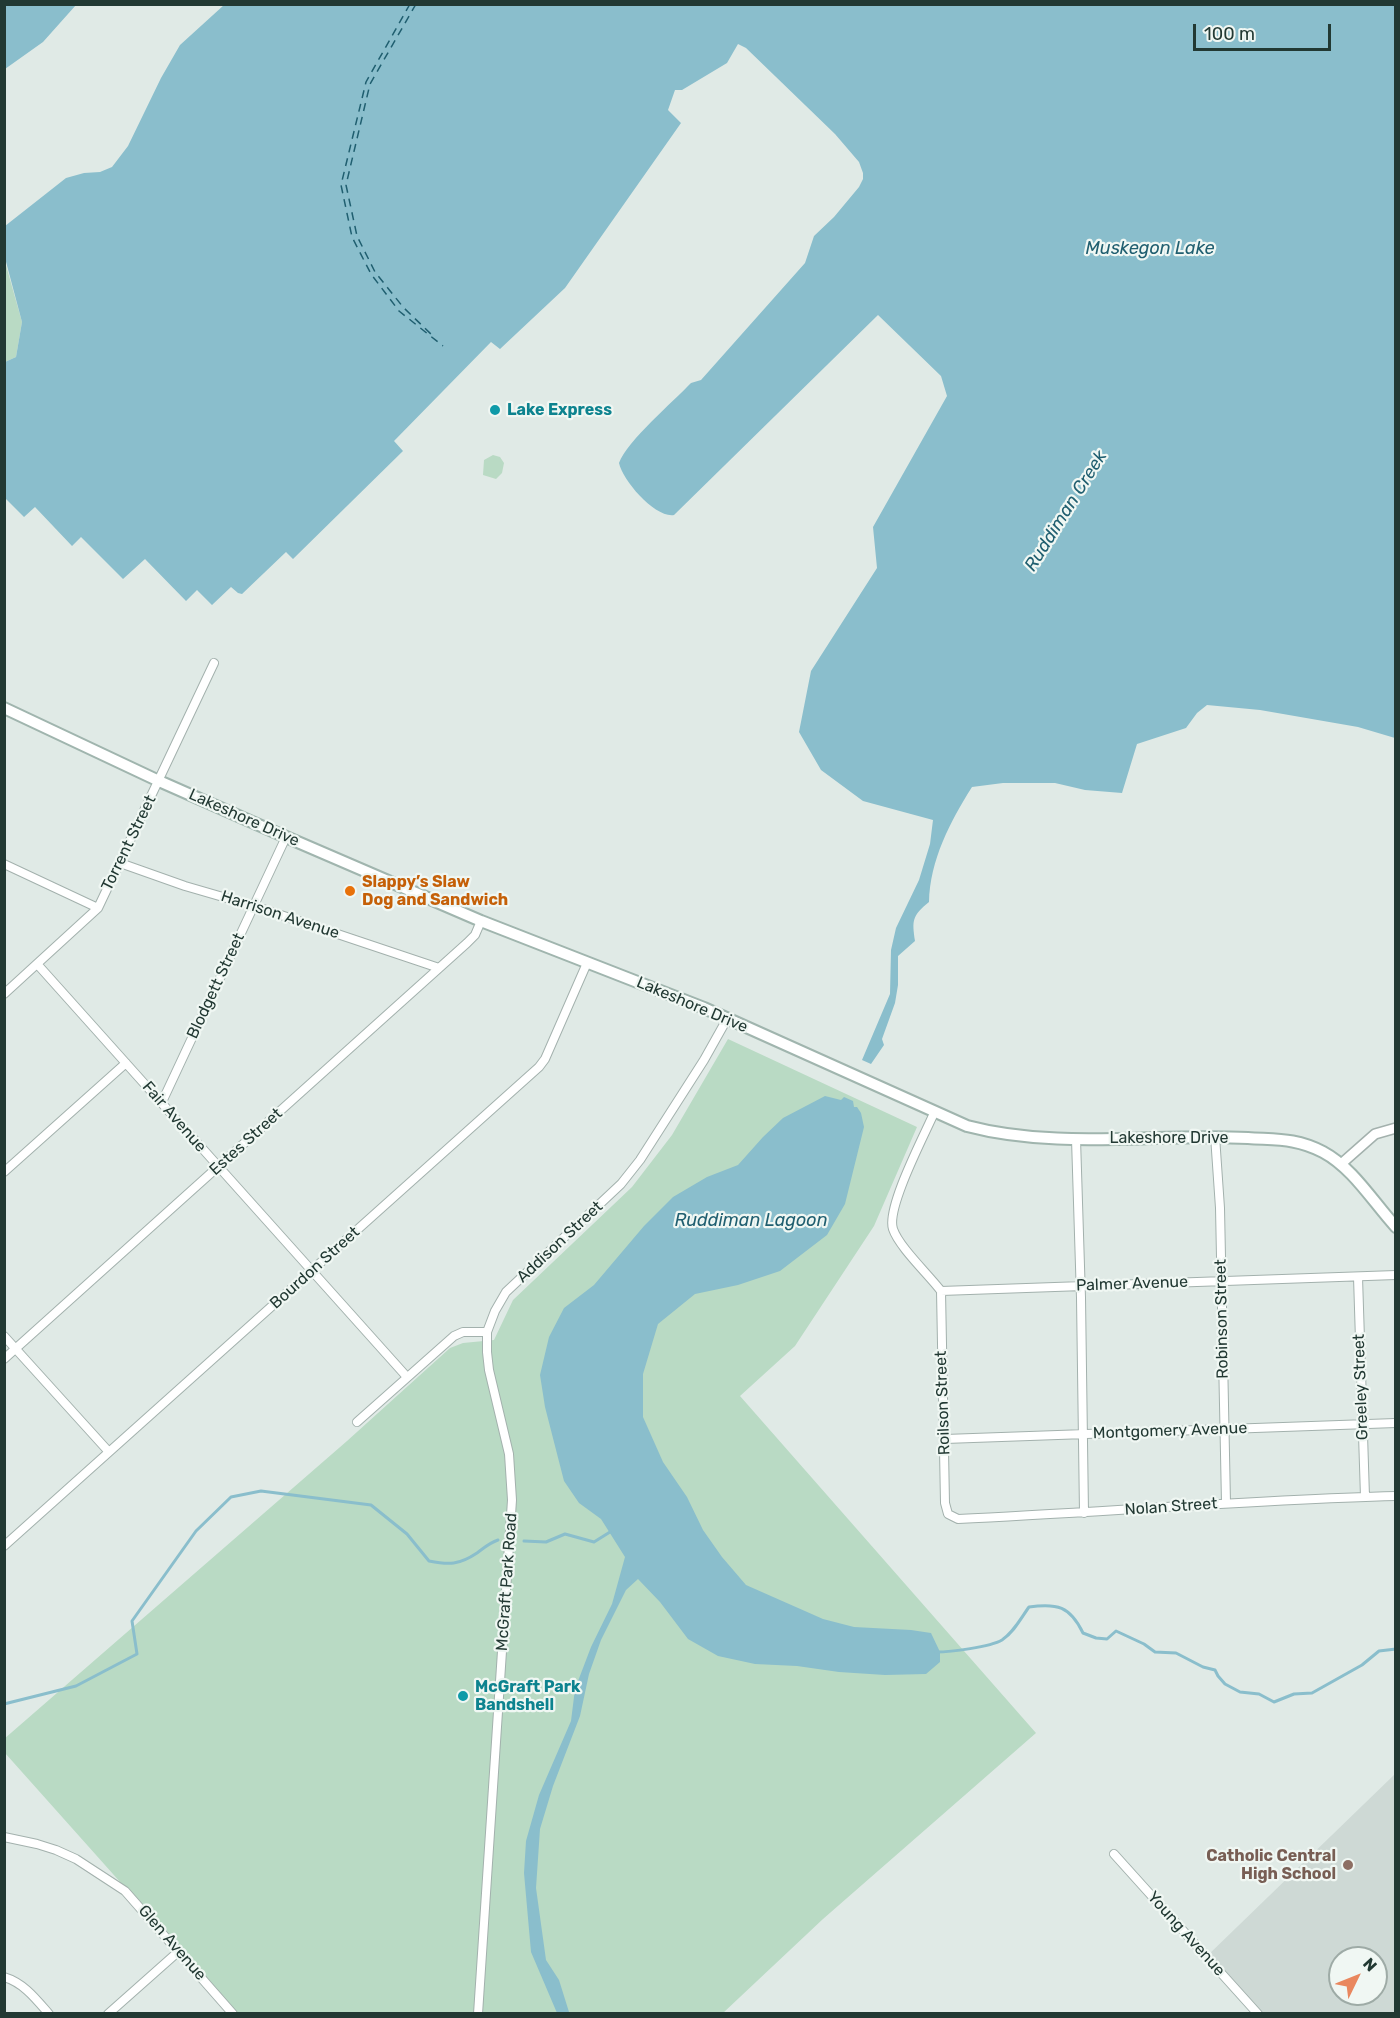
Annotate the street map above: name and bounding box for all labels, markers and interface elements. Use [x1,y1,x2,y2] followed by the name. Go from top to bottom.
[1196,12,1334,50] scale bar
[1204,23,1255,45] text: 100 m
[1085,238,1215,260] water label: Muskegon Lake
[507,400,612,420] place label: Lake Express
[488,403,502,417] marker: Lake Express
[1020,447,1112,575] water label: Ruddiman Creek
[186,785,302,851] street label: Lakeshore Drive
[98,792,160,894] street label: Torrent Street
[362,872,508,910] place label: Slappy’s Slaw Dog and Sandwich
[343,884,357,898] marker: Slappy’s Slaw Dog and Sandwich
[218,887,342,943] street label: Harrison Avenue
[183,930,249,1042] street label: Blodgett Street
[633,973,751,1037] street label: Lakeshore Drive
[138,1078,210,1156] street label: Fair Avenue
[206,1104,286,1180] street label: Estes Street
[1109,1128,1229,1148] street label: Lakeshore Drive
[513,1197,607,1287] street label: Addison Street
[674,1210,828,1232] water label: Ruddiman Lagoon
[266,1223,364,1313] street label: Bourdon Street
[1211,1259,1233,1379] street label: Robinson Street
[1076,1272,1188,1296] street label: Palmer Avenue
[1350,1334,1372,1440] street label: Greeley Street
[932,1350,954,1456] street label: Roilson Street
[1092,1419,1248,1443] street label: Montgomery Avenue
[1124,1494,1218,1520] street label: Nolan Street
[493,1512,521,1652] street label: McGraft Park Road
[475,1677,580,1715] place label: McGraft Park Bandshell
[456,1689,470,1703] marker: McGraft Park Bandshell
[1206,1846,1336,1884] place label: Catholic Central High School
[1341,1858,1355,1872] marker: Catholic Central High School
[1143,1888,1229,1980] street label: Young Avenue
[134,1901,210,1985] street label: Glen Avenue
[1328,1946,1388,2006] north arrow
[1359,1954,1381,1975] text: N

